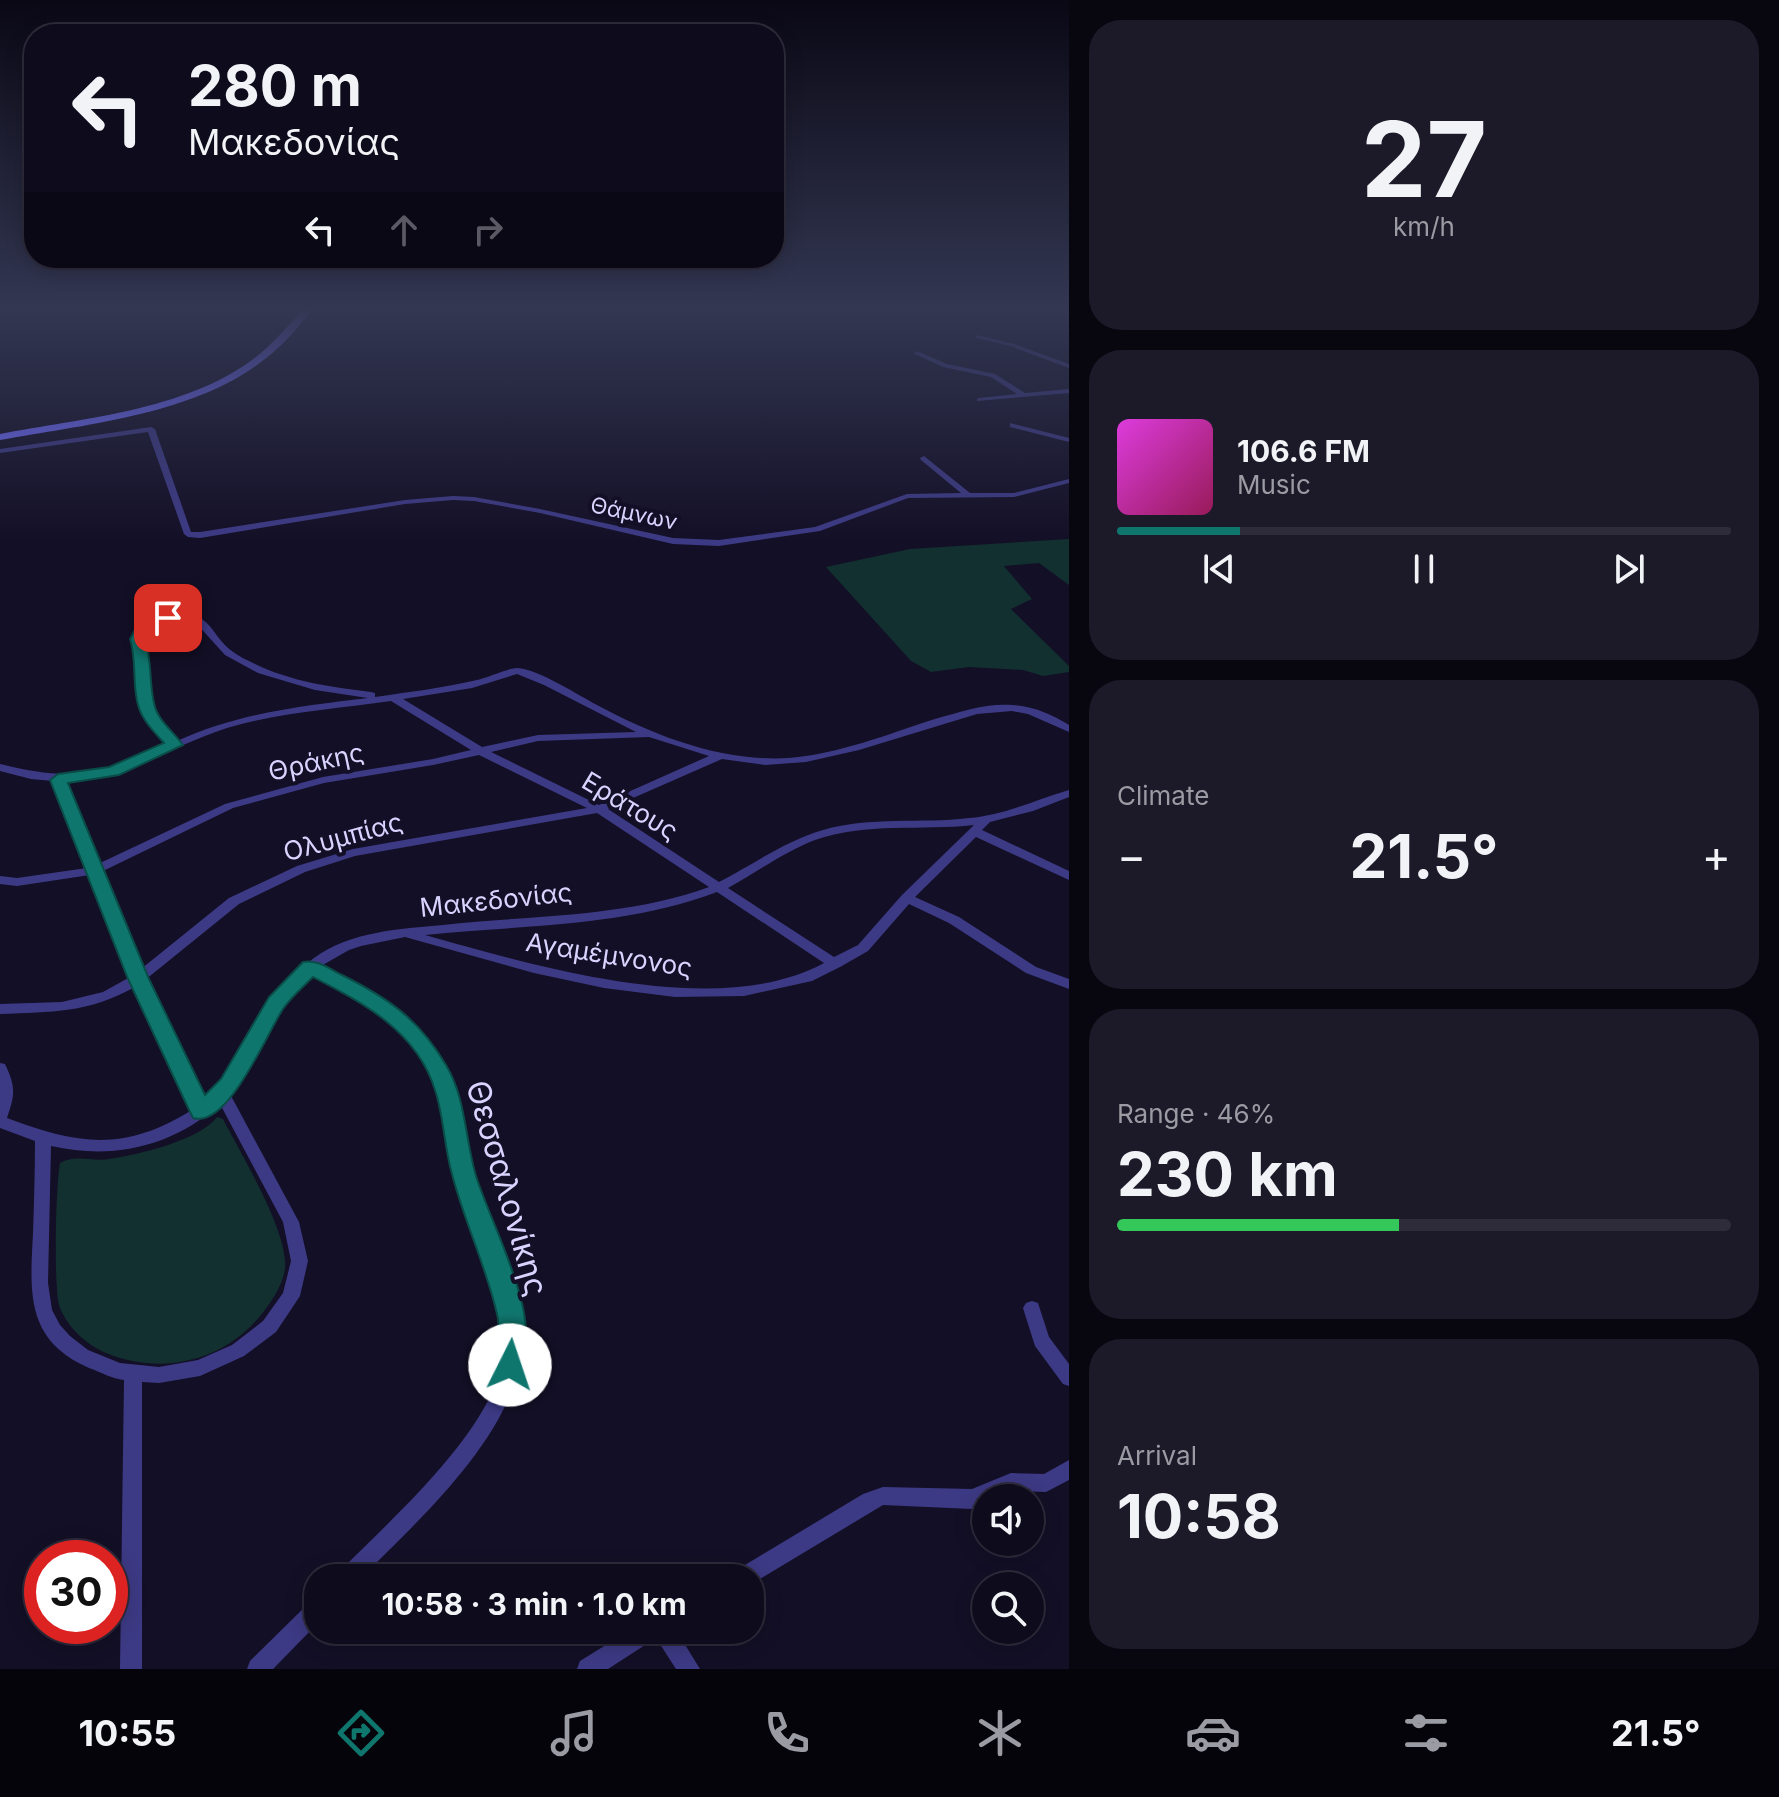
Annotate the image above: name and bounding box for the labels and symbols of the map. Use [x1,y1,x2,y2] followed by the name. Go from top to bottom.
[588,491,680,535] street label: Θάμνων
[134,584,202,652] pin
[265,736,367,787] street label: Θράκης
[577,765,684,846] street label: Εράτους
[280,806,406,867] street label: Ολυμπίας
[418,876,574,923] street label: Μακεδονίας
[524,926,694,983] street label: Αγαμέμνονος
[458,1076,557,1300] street label: Θεσσαλονίκης
[468,1323,552,1407] position arrow
[24,1540,128,1644] speed limit sign: 30

